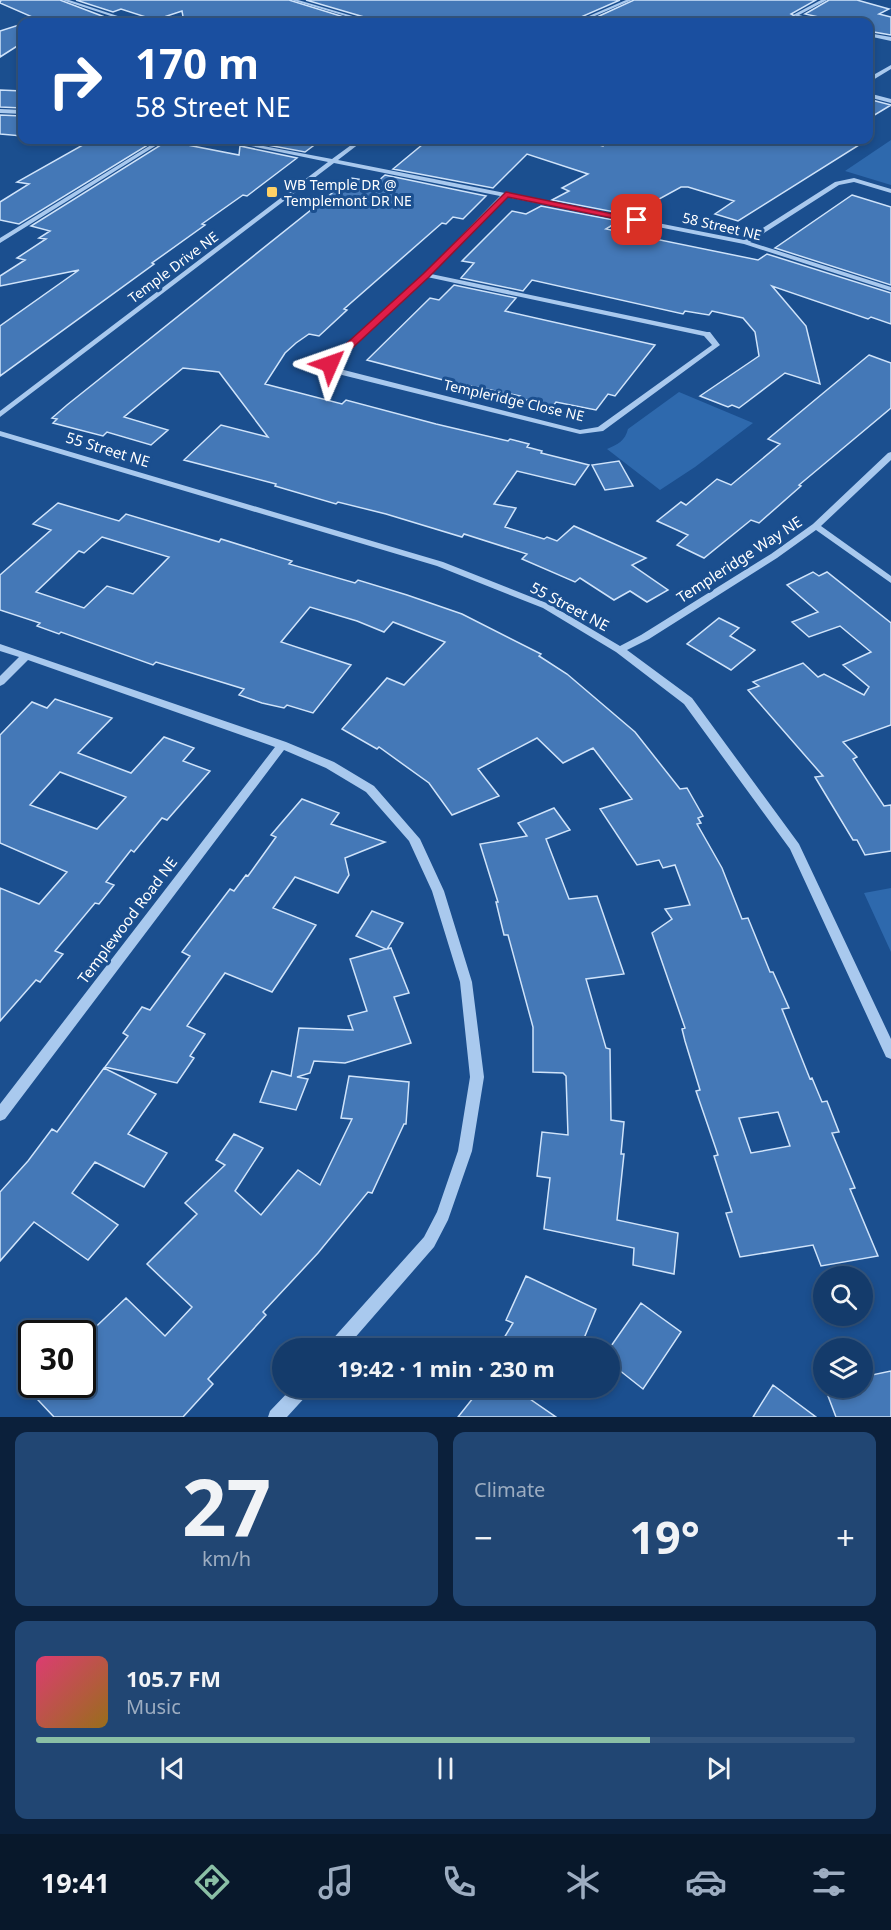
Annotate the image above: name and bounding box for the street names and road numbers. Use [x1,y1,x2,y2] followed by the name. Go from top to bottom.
[680,208,764,244] street label: 58 Street NE
[124,227,222,307] street label: Temple Drive NE
[442,375,586,425] street label: Templeridge Close NE
[64,427,152,471] street label: 55 Street NE
[673,511,805,607] street label: Templeridge Way NE
[527,577,613,635] street label: 55 Street NE
[73,853,181,987] street label: Templewood Road NE

